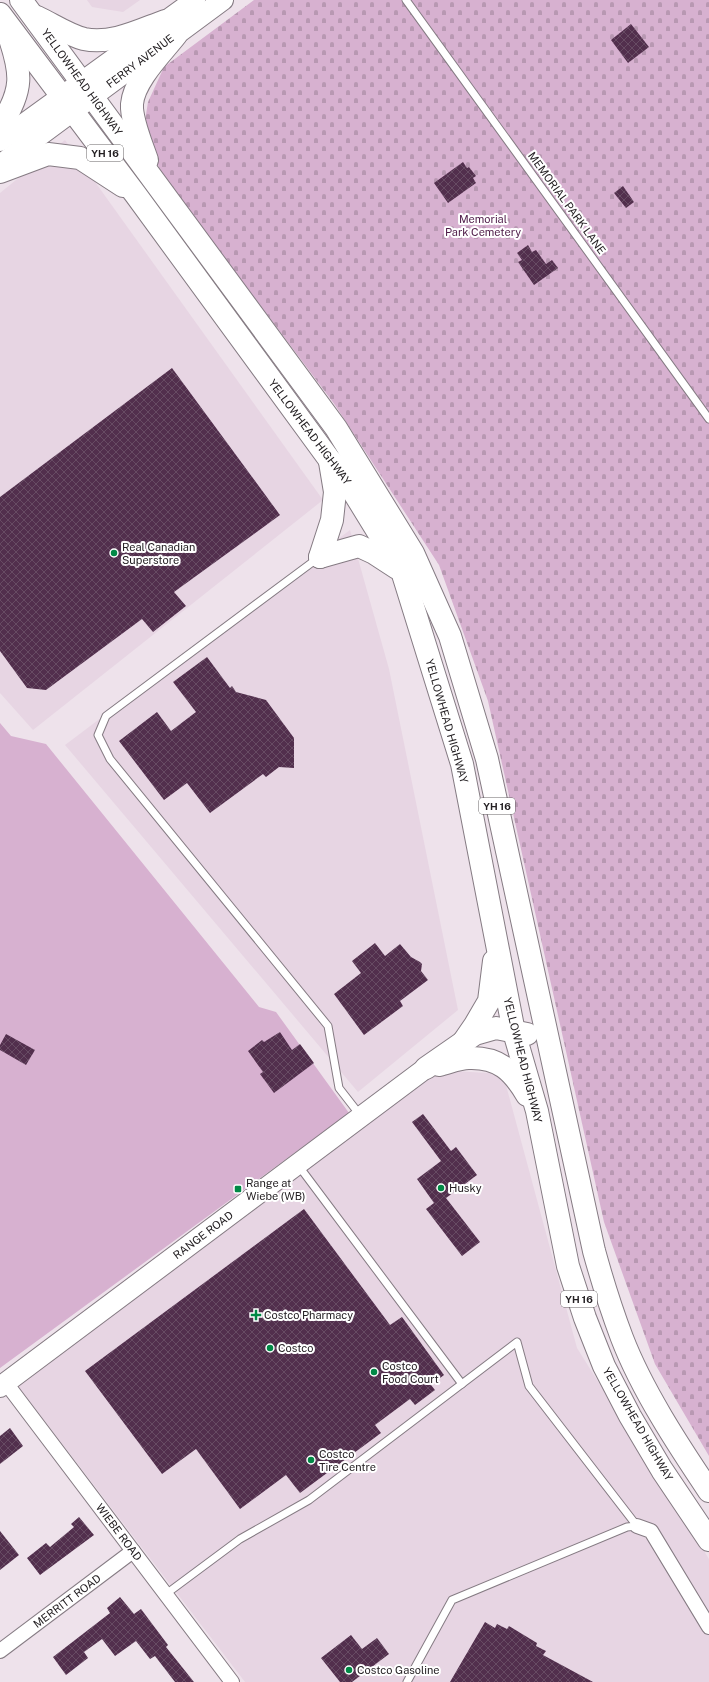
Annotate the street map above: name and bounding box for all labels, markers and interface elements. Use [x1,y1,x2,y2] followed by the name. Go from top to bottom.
[39,26,125,138] street label: YELLOWHEAD HIGHWAY
[104,32,176,90] street label: FERRY AVENUE
[87,145,123,161] road number: YH 16
[526,150,608,256] street label: MEMORIAL PARK LANE
[445,213,521,238] park label: Memorial Park Cemetery
[266,377,354,487] street label: YELLOWHEAD HIGHWAY
[122,541,195,566] place label: Real Canadian Superstore
[109,548,119,558] marker: Real Canadian Superstore
[423,657,471,785] street label: YELLOWHEAD HIGHWAY
[479,798,515,814] road number: YH 16
[502,996,544,1124] street label: YELLOWHEAD HIGHWAY
[246,1177,305,1202] place label: Range at Wiebe (WB)
[449,1182,482,1194] place label: Husky
[436,1183,446,1193] marker: Husky
[233,1184,243,1194] marker: Range at Wiebe (WB)
[171,1208,235,1261] street label: RANGE ROAD
[561,1291,597,1307] road number: YH 16
[264,1309,353,1321] place label: Costco Pharmacy
[251,1310,261,1320] marker: Costco Pharmacy
[278,1342,313,1354] place label: Costco
[265,1343,275,1353] marker: Costco
[382,1360,439,1385] place label: Costco Food Court
[601,1365,676,1483] street label: YELLOWHEAD HIGHWAY
[369,1367,379,1377] marker: Costco Food Court
[319,1448,376,1473] place label: Costco Tire Centre
[306,1455,316,1465] marker: Costco Tire Centre
[94,1501,144,1563] street label: WIEBE ROAD
[31,1572,103,1630] street label: MERRITT ROAD
[357,1664,440,1676] place label: Costco Gasoline
[344,1665,354,1675] marker: Costco Gasoline

